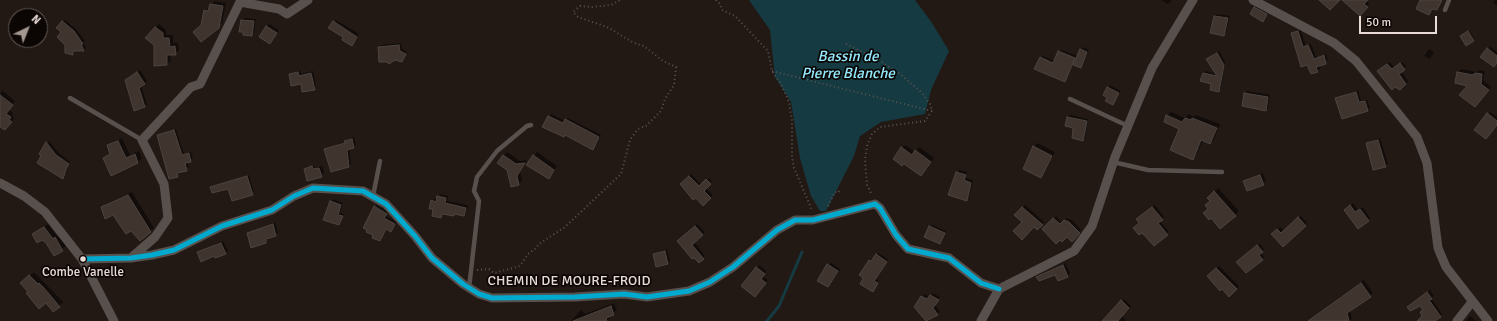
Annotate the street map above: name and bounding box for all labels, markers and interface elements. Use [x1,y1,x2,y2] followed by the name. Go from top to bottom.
[8,8,48,48] north arrow
[1361,8,1439,34] scale bar
[29,12,43,27] text: N
[1366,15,1391,30] text: 50 m
[801,48,895,83] water label: Bassin de Pierre Blanche
[78,254,88,264] marker: Combe Vanelle
[42,265,124,281] place label: Combe Vanelle
[488,273,650,289] street label: CHEMIN DE MOURE-FROID

